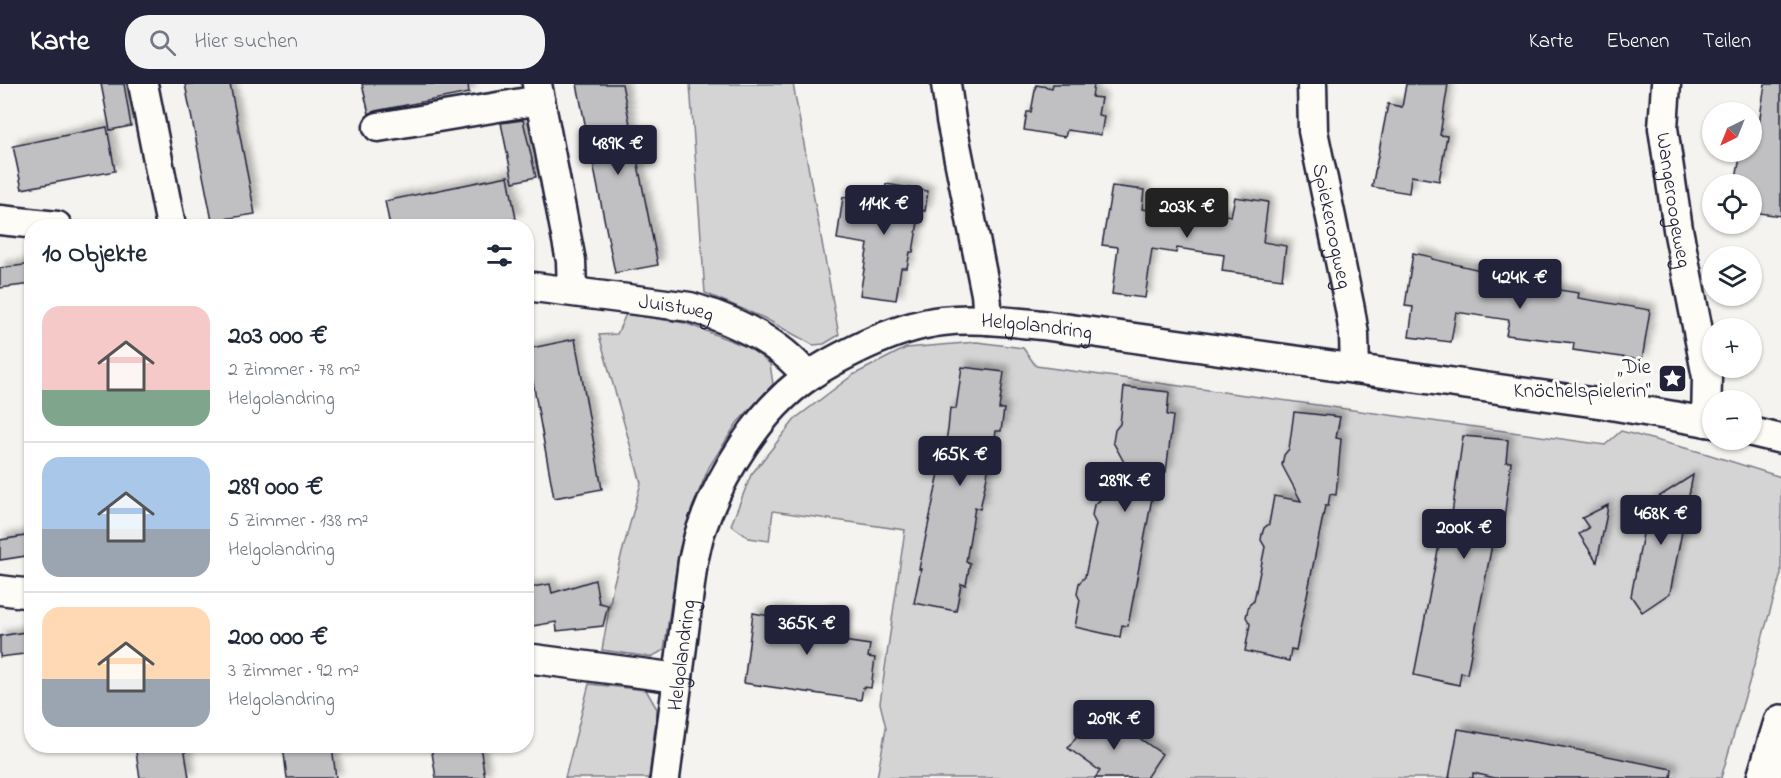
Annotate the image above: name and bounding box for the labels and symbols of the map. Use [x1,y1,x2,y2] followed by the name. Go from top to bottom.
[1702,102,1762,162] north arrow
[569,125,667,176] pin: 489K €
[1647,131,1698,271] street label: Wangeroogeweg
[1303,161,1358,292] street label: Spiekeroogweg
[835,185,933,236] pin: 114K €
[1138,188,1236,239] pin: 203K €
[1471,259,1569,310] pin: 424K €
[637,288,718,333] street label: Juistweg
[980,307,1094,351] street label: Helgolandring
[1513,353,1652,407] place label: „Die Knöchelspielerin“
[1656,362,1688,394] place icon: „Die Knöchelspielerin“
[911,436,1009,487] pin: 165K €
[1076,462,1174,513] pin: 289K €
[1612,495,1710,546] pin: 468K €
[1415,509,1513,560] pin: 200K €
[661,598,707,713] street label: Helgolandring
[758,605,856,656] pin: 365K €
[1065,700,1163,751] pin: 209K €

